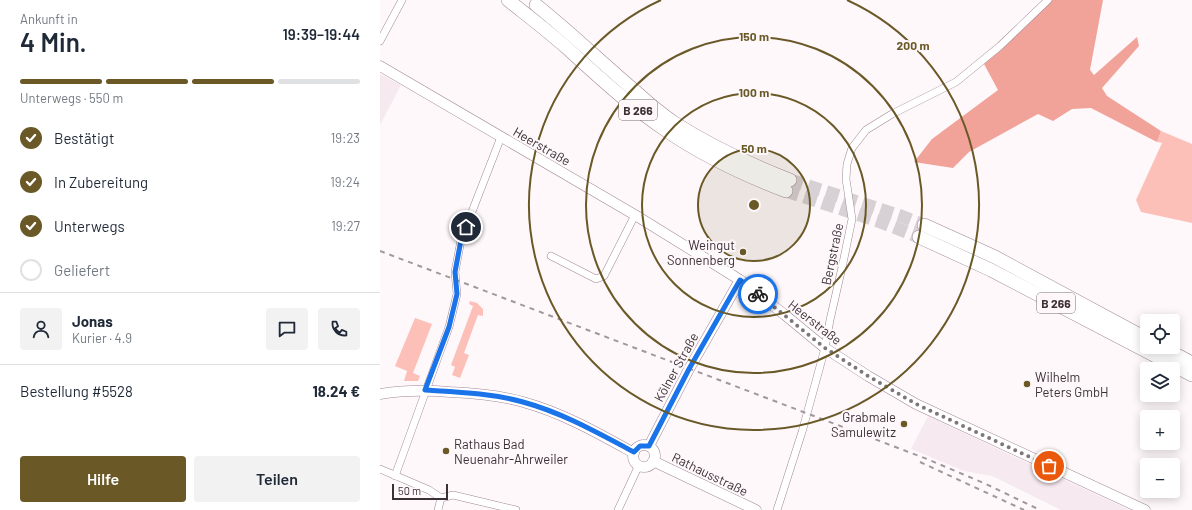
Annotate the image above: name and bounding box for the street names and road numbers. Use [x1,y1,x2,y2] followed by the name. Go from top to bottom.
[619,100,657,120] road number: B 266
[510,123,574,169] street label: Heerstraße
[818,221,846,286] street label: Bergstraße
[1037,293,1075,313] road number: B 266
[785,296,845,348] street label: Heerstraße
[650,330,702,404] street label: Kölner Straße
[669,449,751,499] street label: Rathausstraße

